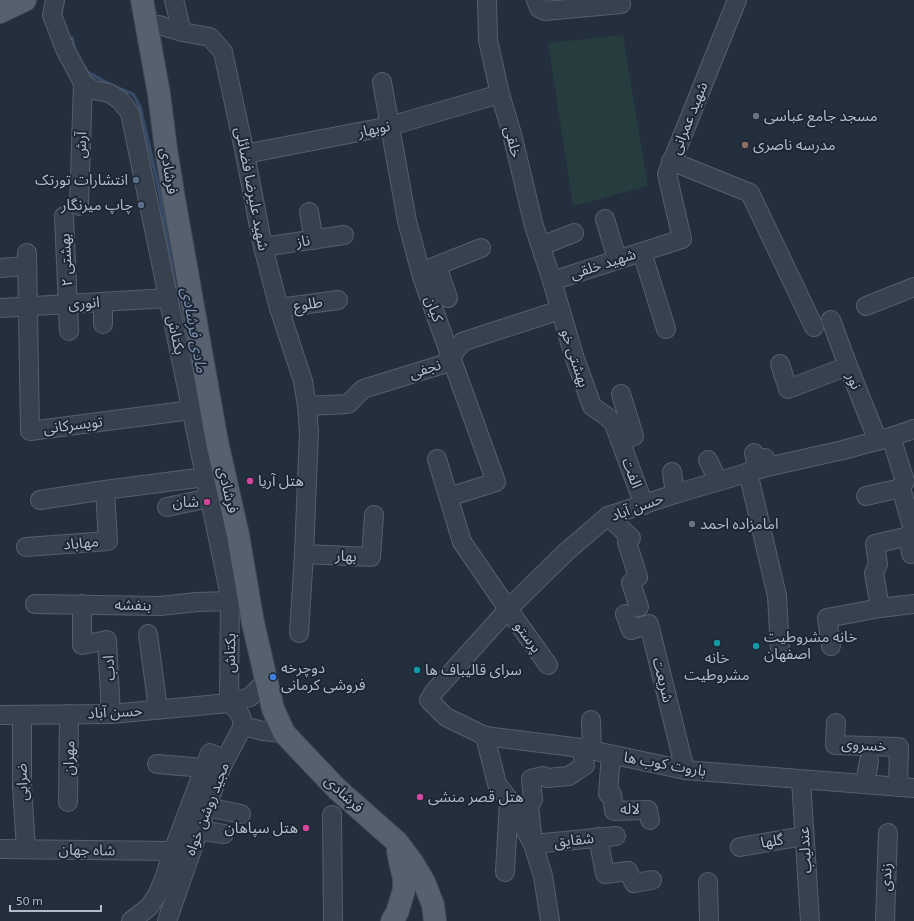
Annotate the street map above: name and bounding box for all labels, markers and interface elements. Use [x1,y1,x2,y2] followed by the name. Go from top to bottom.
[665,78,712,157] street label: شهید عمرانی
[764,106,878,128] place label: مسجد جامع عباسی
[751,111,761,121] marker: مسجد جامع عباسی
[355,116,392,141] street label: نوبهار
[500,124,527,160] street label: خلقی
[231,125,274,253] street label: شهید علیرضا فضائلی
[71,131,90,159] street label: آرش
[753,135,836,154] place label: مدرسه ناصری
[740,140,750,150] marker: مدرسه ناصری
[156,146,183,196] street label: فرشادی
[35,170,128,189] place label: انتشارات تورتک
[131,175,141,185] marker: انتشارات تورتک
[60,195,133,215] place label: چاپ میرنگار
[136,200,146,210] marker: چاپ میرنگار
[294,230,311,251] street label: ناز
[55,233,76,287] street label: بهشتی ۲
[568,244,638,283] street label: شهید خلقی
[178,286,212,375] water label: مادی فرشادی
[68,292,100,313] street label: انوری
[292,292,324,318] street label: طلوع
[421,293,448,325] street label: کیان
[163,313,190,356] street label: بکتاش
[557,326,594,389] street label: بهشتی خو
[407,355,443,383] street label: نجفی
[842,369,866,392] street label: نور
[42,411,104,438] street label: تویسرکانی
[619,455,647,490] street label: الفت
[214,465,243,515] street label: فرشادی
[258,471,304,490] place label: هتل آریا
[245,476,255,486] marker: هتل آریا
[608,488,666,525] street label: حسن آباد
[173,492,199,511] place label: شان
[202,497,212,507] marker: شان
[700,514,778,533] place label: امامزاده احمد
[687,519,697,529] marker: امامزاده احمد
[62,531,99,554] street label: مهاباد
[334,546,357,565] street label: بهار
[115,595,151,613] street label: بنفشه
[510,617,546,657] street label: پرستو
[764,627,857,663] place label: خانه مشروطیت اصفهان
[220,633,239,673] street label: بکتاش
[712,638,722,648] marker: خانه مشروطیت
[751,641,761,651] marker: خانه مشروطیت اصفهان
[684,648,750,684] place label: خانه مشروطیت
[98,655,118,681] street label: ادب
[649,655,678,705] street label: شریعت
[281,658,366,694] place label: دوچرخه فروشی کرمانی
[425,660,522,679] place label: سرای قالیباف ها
[412,665,422,675] marker: سرای قالیباف ها
[268,672,278,682] marker: دوچرخه فروشی کرمانی
[87,701,143,722] street label: حسن آباد
[841,733,888,756] street label: خسروی
[59,740,78,776] street label: مهران
[622,747,708,780] street label: باروت کوب ها
[180,760,233,858] street label: مجید روشن خواه
[11,763,32,801] street label: ضرابی
[321,771,368,817] street label: فرشادی
[428,787,524,806] place label: هتل قصر منشی
[415,792,425,802] marker: هتل قصر منشی
[620,799,640,817] street label: لاله
[225,818,298,838] place label: هتل سپاهان
[301,823,311,833] marker: هتل سپاهان
[793,826,815,874] street label: عندلیب
[553,828,595,852] street label: شقایق
[759,829,785,852] street label: گلها
[59,840,116,859] street label: شاه جهان
[876,862,895,892] street label: زندی
[10,887,101,913] scale bar
[16,893,43,907] text: 50 m

